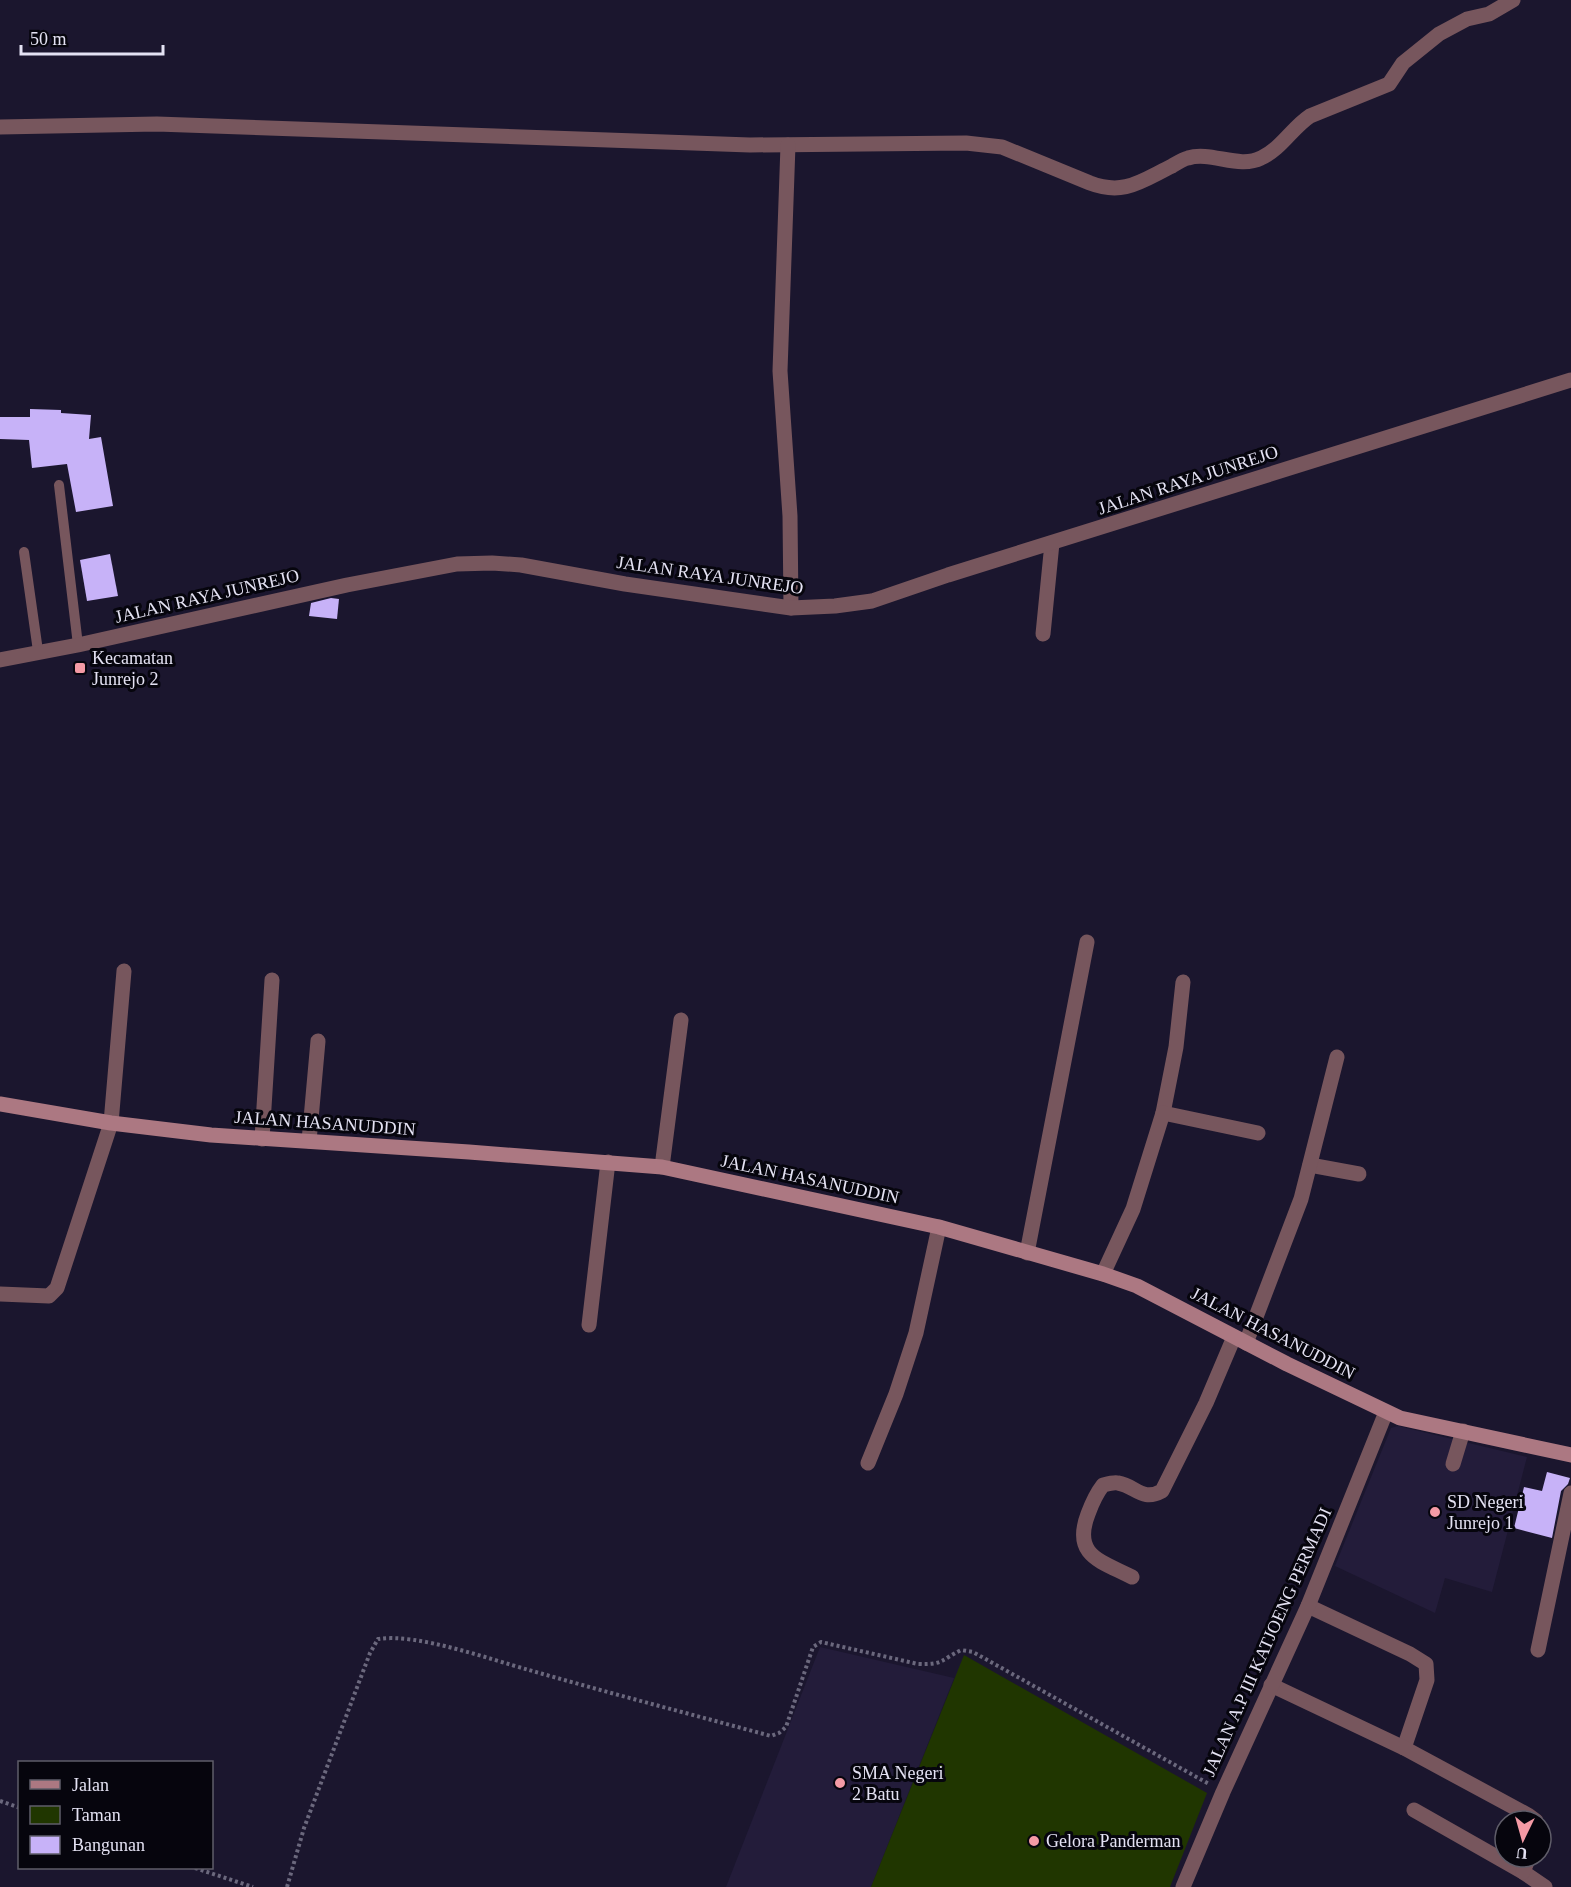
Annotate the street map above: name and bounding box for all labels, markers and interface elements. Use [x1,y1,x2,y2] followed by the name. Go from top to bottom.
[21,18,164,56] scale bar
[30,29,67,49] text: 50 m
[1095,441,1281,519] street label: JALAN RAYA JUNREJO
[615,552,805,598] street label: JALAN RAYA JUNREJO
[113,565,301,627] street label: JALAN RAYA JUNREJO
[92,648,173,689] place label: Kecamatan Junrejo 2
[73,661,87,675] marker: Kecamatan Junrejo 2
[234,1107,416,1139] street label: JALAN HASANUDDIN
[719,1150,901,1208] street label: JALAN HASANUDDIN
[1188,1283,1358,1383] street label: JALAN HASANUDDIN
[1447,1492,1523,1533] place label: SD Negeri Junrejo 1
[1199,1505,1335,1779] street label: JALAN A.P III KATJOENG PERMADI
[1428,1505,1442,1519] marker: SD Negeri Junrejo 1
[18,1761,213,1869] legend
[852,1763,944,1804] place label: SMA Negeri 2 Batu
[72,1775,109,1795] text: Jalan
[833,1776,847,1790] marker: SMA Negeri 2 Batu
[72,1805,121,1825] text: Taman
[1493,1809,1553,1869] north arrow
[1046,1831,1180,1851] place label: Gelora Panderman
[1027,1834,1041,1848] marker: Gelora Panderman
[72,1835,145,1855] text: Bangunan
[1515,1844,1528,1862] text: U

